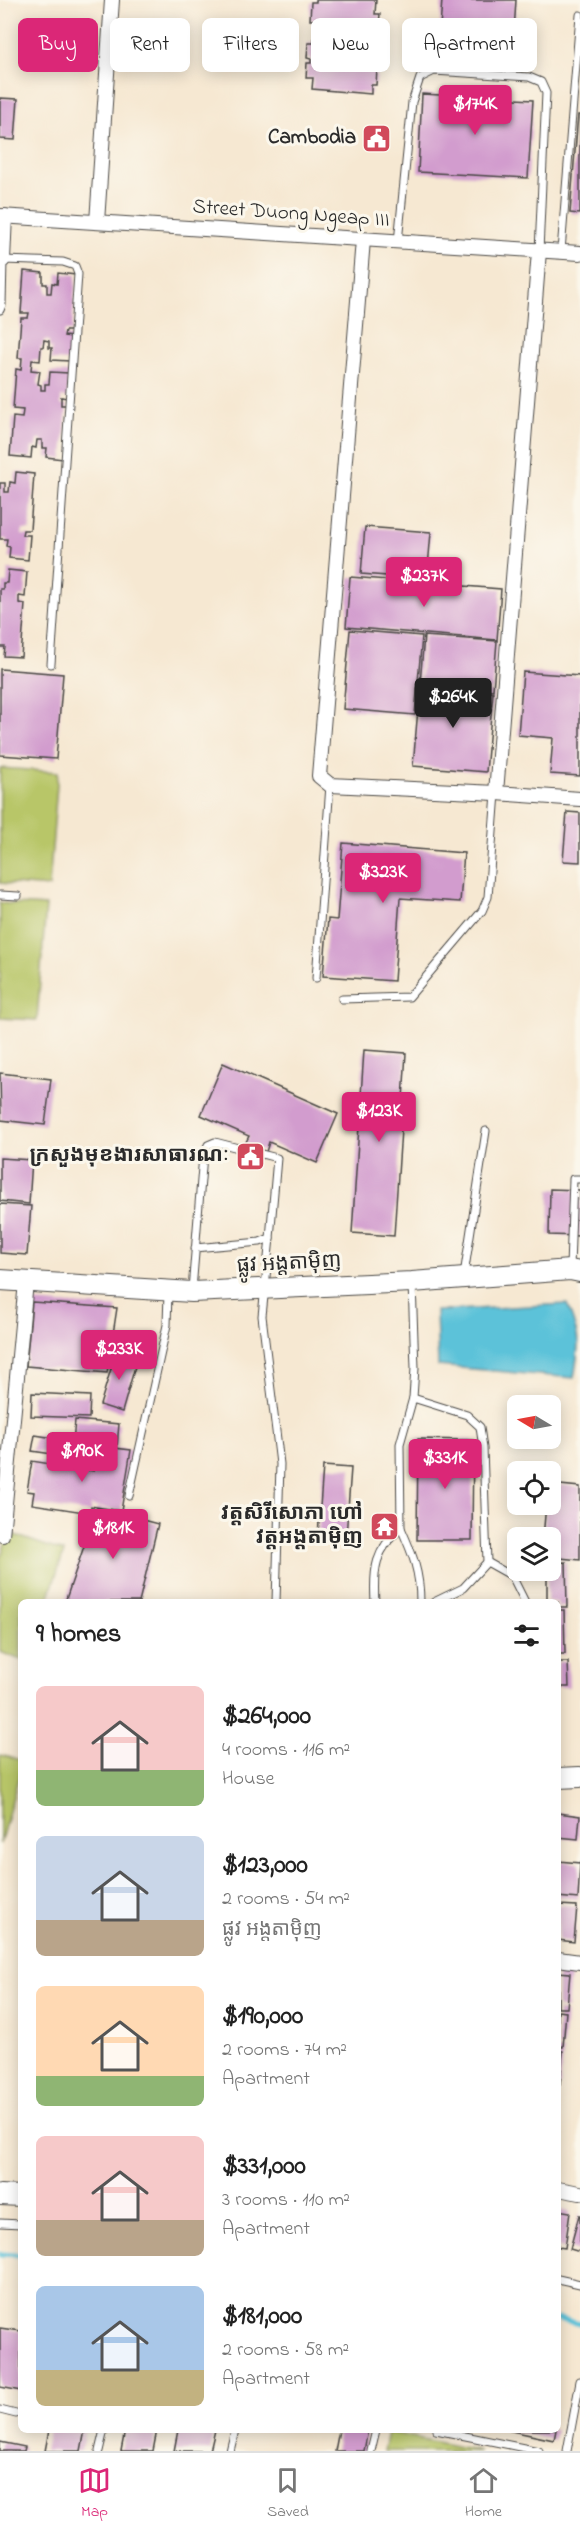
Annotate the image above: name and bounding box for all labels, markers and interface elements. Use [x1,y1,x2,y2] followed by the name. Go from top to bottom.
[18,18,98,72] chip: Buy
[110,18,190,72] chip: Rent
[202,18,299,72] chip: Filters
[311,18,390,72] chip: New
[402,18,537,72] chip: Apartment
[433,85,517,136] pin: $174K
[453,90,497,119] text: $174K
[361,122,393,154] public building icon: Cambodia
[268,123,356,153] place label: Cambodia
[191,192,390,238] street label: Street Duong Ngeap III
[382,557,466,608] pin: $237K
[400,562,448,591] text: $237K
[411,678,495,729] pin: $264K
[429,683,477,712] text: $264K
[341,853,425,904] pin: $323K
[359,858,407,887] text: $323K
[337,1092,421,1143] pin: $123K
[356,1097,402,1126] text: $123K
[234,1140,266,1172] public building icon: ក្រសួងមុខងារសាធារណៈ
[30,1141,229,1171] place label: ក្រសួងមុខងារសាធារណៈ
[236,1246,342,1284] street label: ផ្លូវ អង្តតាម៉ិញ
[77,1330,161,1381] pin: $233K
[95,1335,143,1364] text: $233K
[507,1395,561,1449] north arrow
[507,1395,561,1581] map controls
[40,1432,124,1483] pin: $190K
[61,1437,103,1466] text: $190K
[403,1439,487,1490] pin: $331K
[423,1444,467,1473] text: $331K
[507,1461,561,1515] button: locate
[221,1499,363,1553] place label: វត្តសិរីសោភា ហៅ វត្តអង្តតាម៉ិញ
[71,1509,155,1560] pin: $181K
[368,1510,400,1542] temple icon: វត្តសិរីសោភា ហៅ វត្តអង្តតាម៉ិញ
[92,1514,134,1543] text: $181K
[507,1527,561,1581] button: layers
[36,1616,121,1654] text: 9 homes
[510,1619,543,1652] icon: filters
[222,1698,311,1736] text: $264,000
[84,1710,156,1782] icon: home
[222,1736,350,1765] text: 4 rooms · 116 m²
[222,1765,275,1794] text: House
[222,1847,308,1885] text: $123,000
[84,1860,156,1932] icon: home
[222,1885,350,1914] text: 2 rooms · 54 m²
[222,1916,322,1945] text: ផ្លូវ អង្តតាម៉ិញ
[222,1998,303,2036] text: $190,000
[84,2010,156,2082] icon: home
[222,2036,347,2065] text: 2 rooms · 74 m²
[222,2065,310,2094] text: Apartment
[222,2148,306,2186] text: $331,000
[84,2160,156,2232] icon: home
[222,2186,350,2215] text: 3 rooms · 110 m²
[222,2215,310,2244] text: Apartment
[222,2298,302,2336] text: $181,000
[84,2310,156,2382] icon: home
[222,2336,349,2365] text: 2 rooms · 58 m²
[222,2365,310,2394] text: Apartment
[78,2464,111,2524] tab: Map
[267,2464,309,2524] tab: Saved
[465,2464,502,2524] tab: Home

